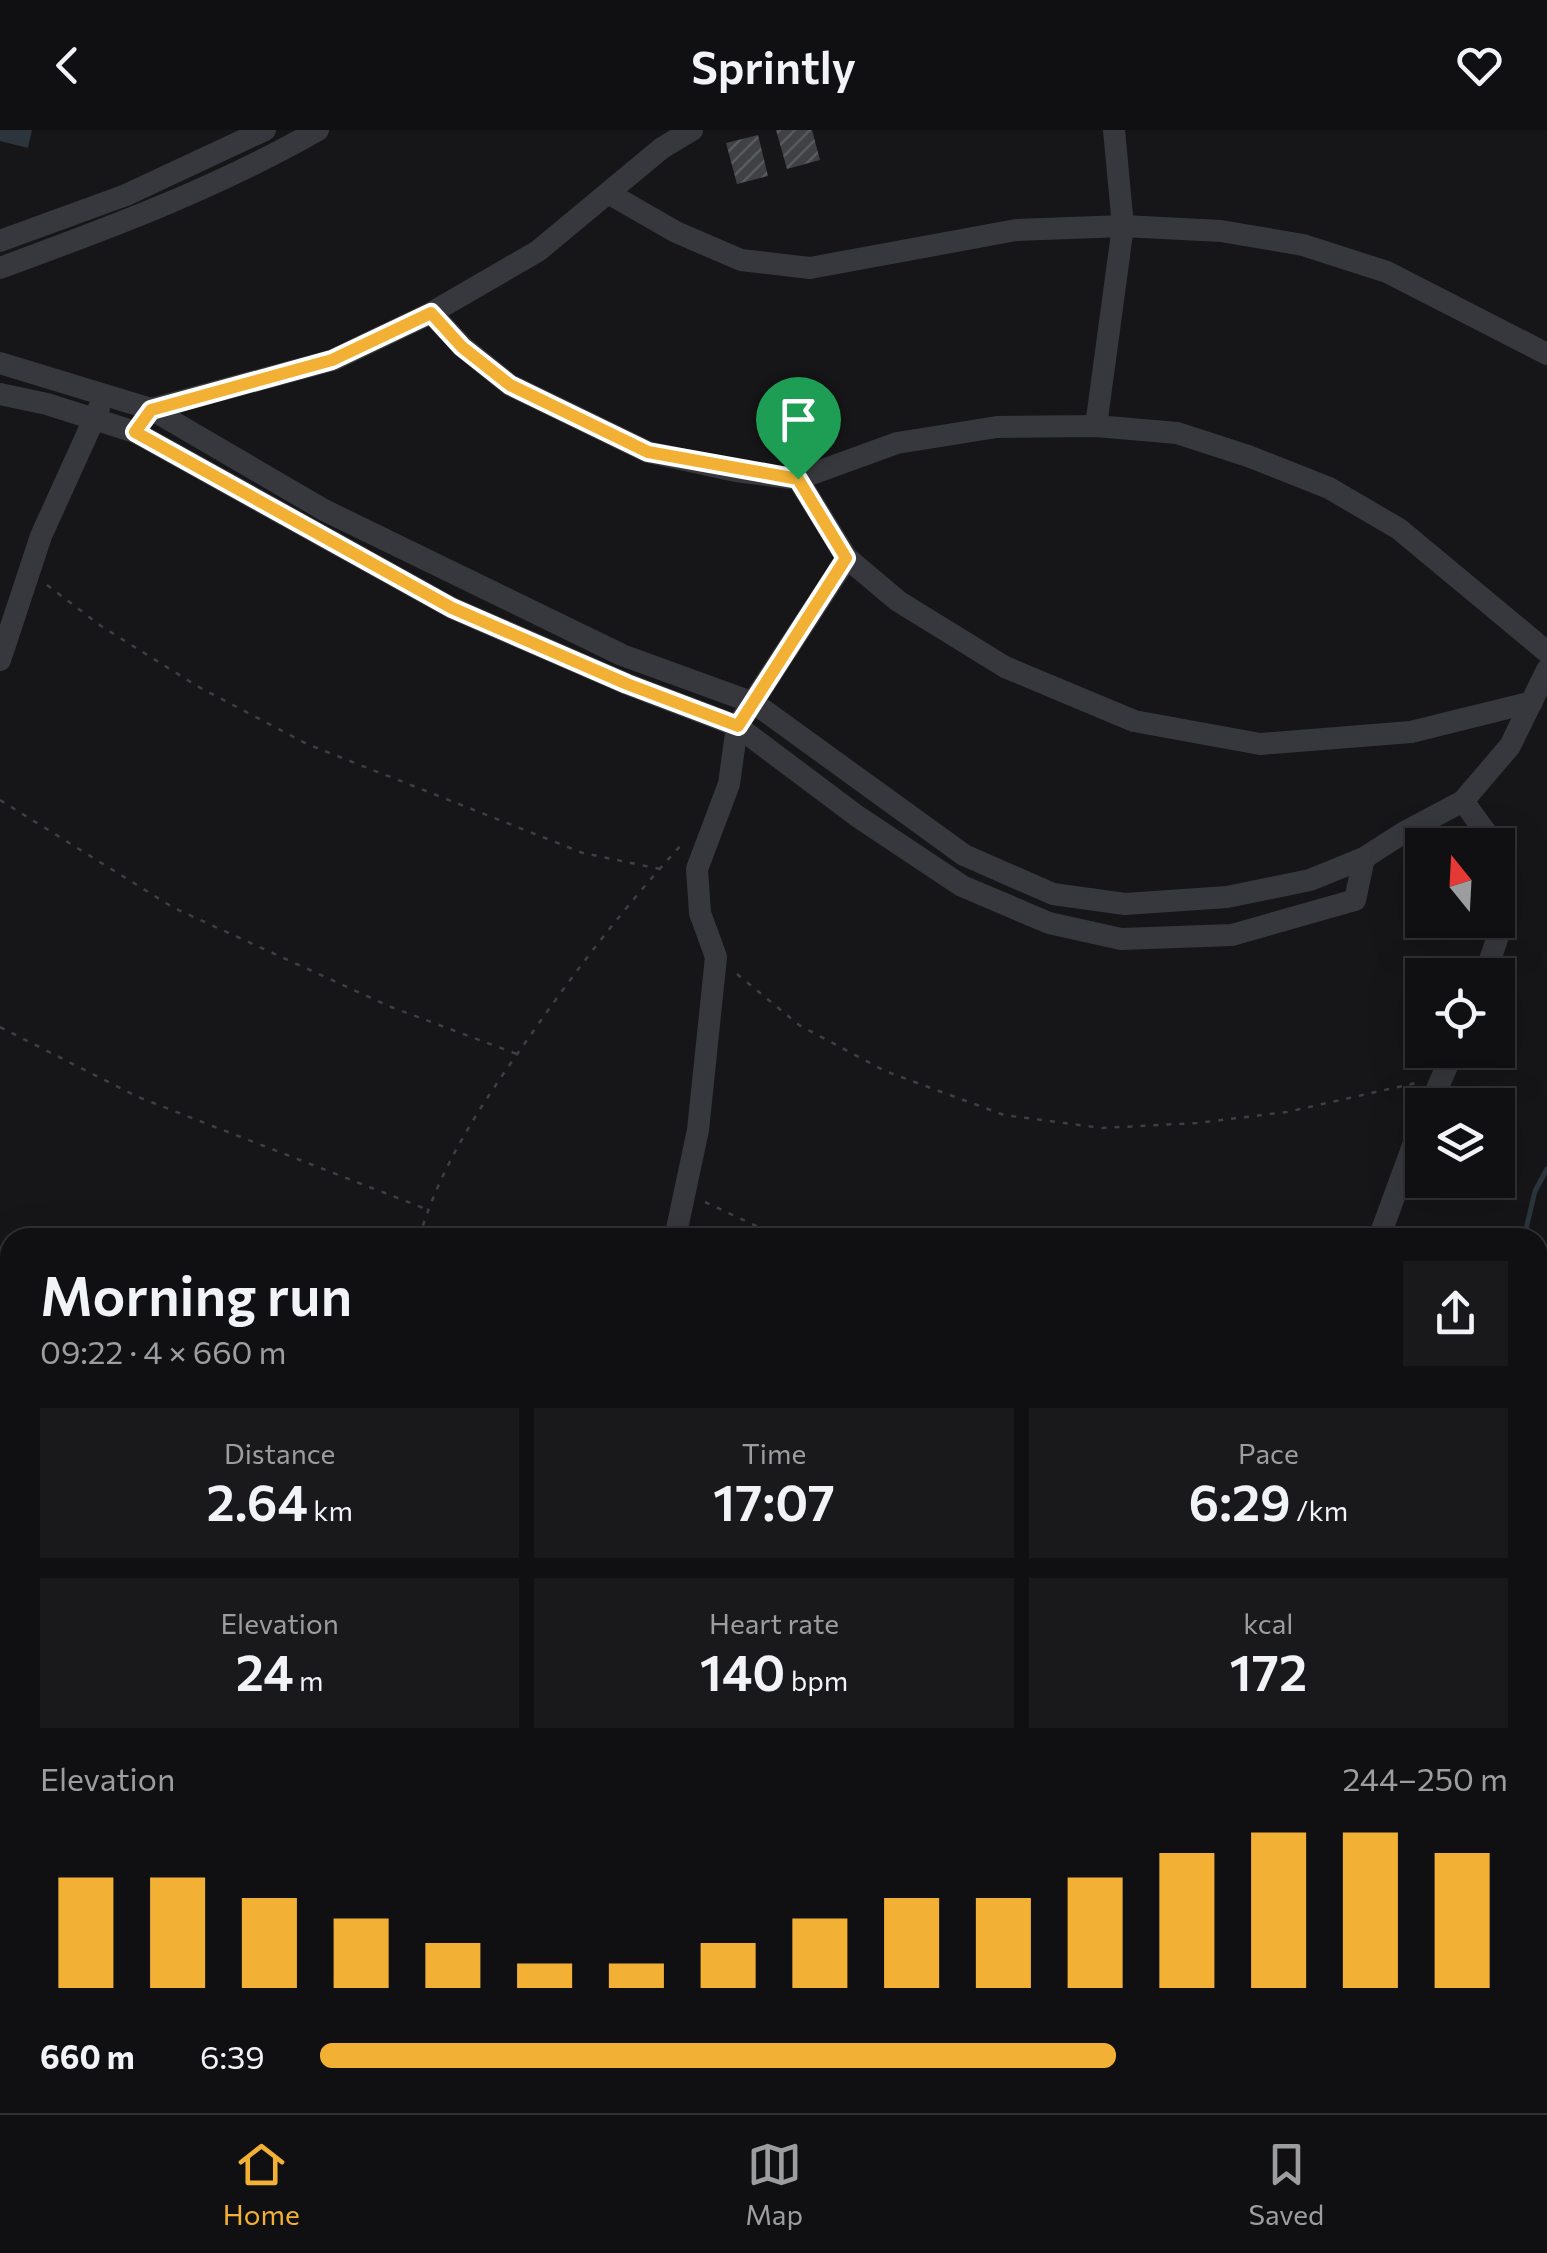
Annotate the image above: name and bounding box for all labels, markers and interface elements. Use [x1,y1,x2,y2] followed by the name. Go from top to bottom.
[40,38,95,93] icon: back
[691,38,856,93] text: Sprintly
[1452,38,1507,93] icon: heart
[756,377,841,480] pin
[771,392,826,447] icon: arrive
[1405,828,1515,938] north arrow
[1405,828,1515,1198] map controls
[1405,958,1515,1068] button: locate
[1405,1088,1515,1198] button: layers
[40,1260,352,1327] text: Morning run
[1403,1261,1508,1366] button: share
[40,1331,287,1371] text: 09:22 · 4 × 660 m
[224,1436,335,1470] text: Distance
[742,1436,806,1470] text: Time
[1238,1436,1299,1470] text: Pace
[207,1470,308,1531] text: 2.64
[713,1470,835,1531] text: 17:07
[1189,1470,1291,1531] text: 6:29
[308,1493,353,1527] text: km
[1291,1493,1348,1527] text: /km
[221,1606,339,1640] text: Elevation
[709,1606,839,1640] text: Heart rate
[1243,1606,1293,1640] text: kcal
[236,1640,294,1701] text: 24
[700,1640,785,1701] text: 140
[1230,1640,1307,1701] text: 172
[294,1663,324,1697] text: m
[785,1663,848,1697] text: bpm
[40,1758,175,1798] text: Elevation
[1343,1758,1508,1798] text: 244–250 m
[40,2036,135,2076] text: 660 m
[200,2036,265,2076] text: 6:39
[223,2137,300,2231] tab: Home
[745,2137,803,2231] tab: Map
[1249,2137,1324,2231] tab: Saved

